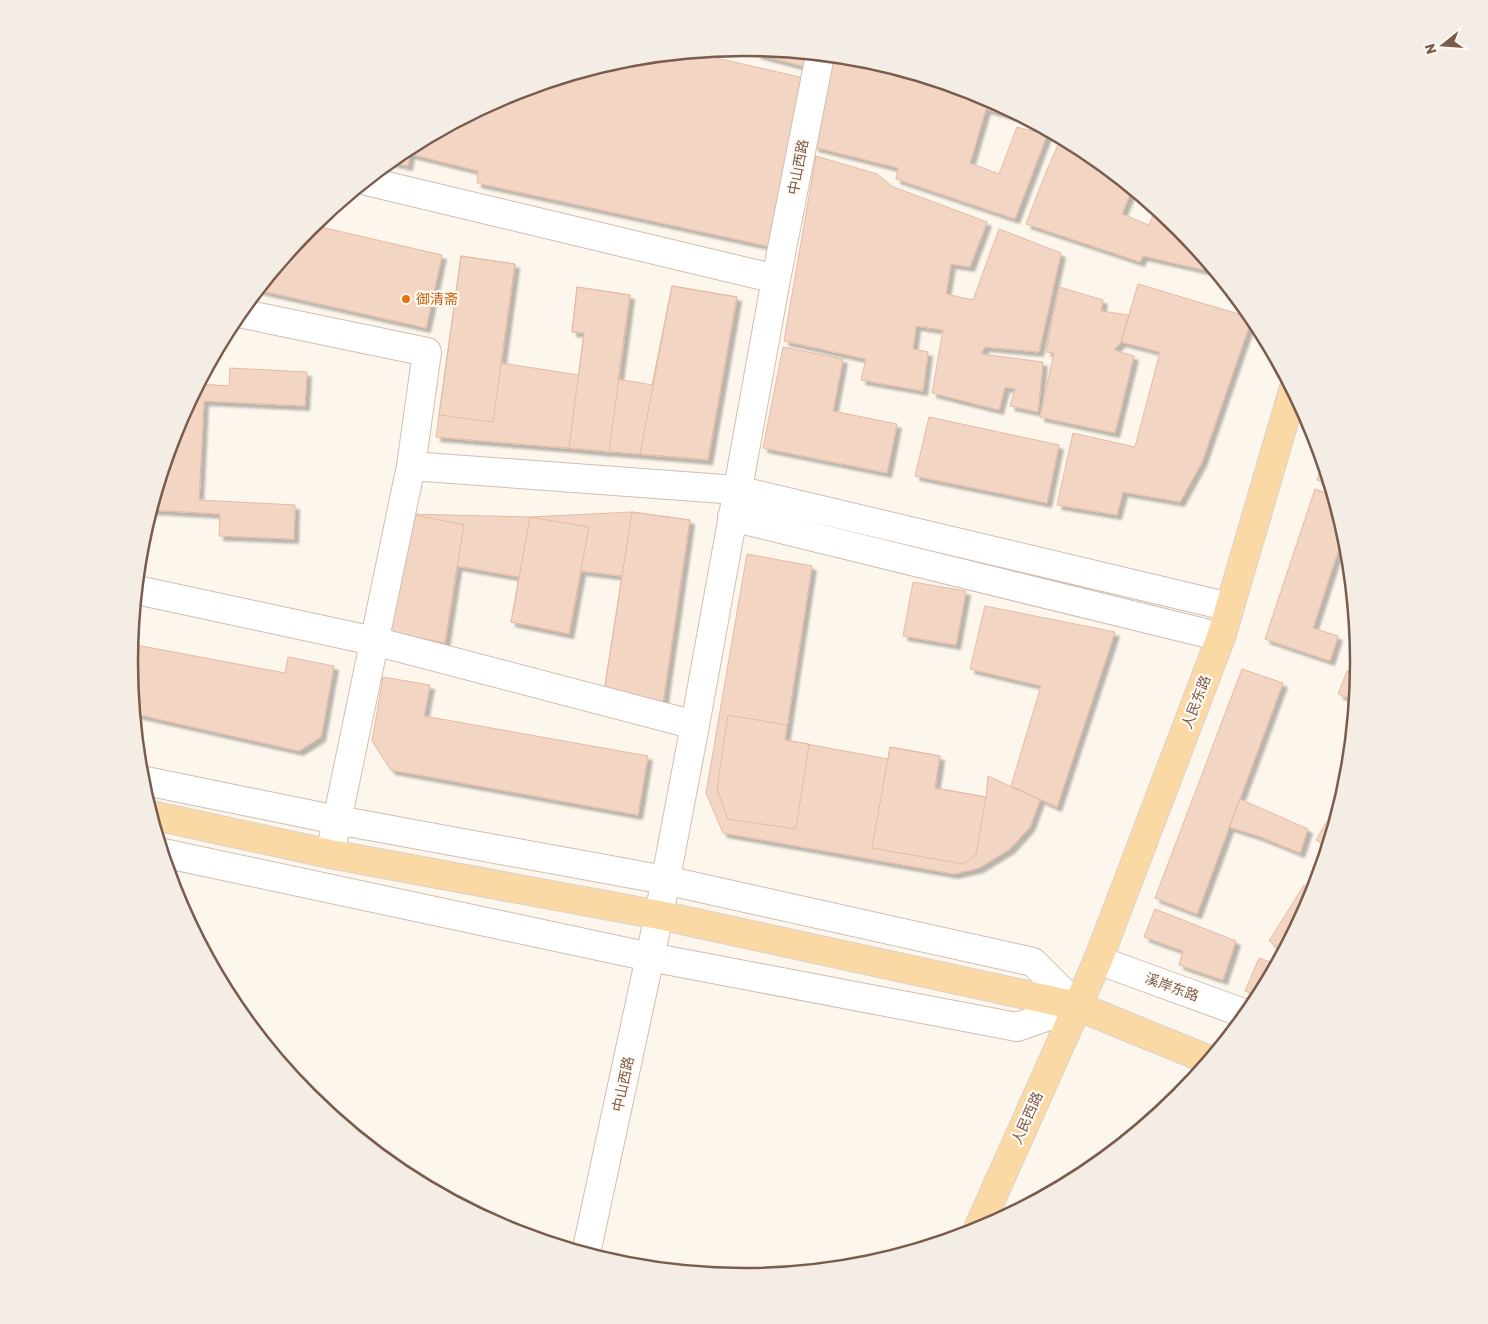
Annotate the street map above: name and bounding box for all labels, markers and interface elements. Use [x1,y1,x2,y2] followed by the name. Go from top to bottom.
[1418,20,1468,70] north arrow
[1421,41,1441,56] text: N
[785,138,812,196] street label: 中山西路
[416,291,458,308] place label: 御清斋
[400,293,412,305] marker: 御清斋
[1178,673,1214,731] street label: 人民东路
[1143,970,1201,1005] street label: 溪岸东路
[609,1055,638,1113] street label: 中山西路
[1008,1089,1047,1147] street label: 人民西路

